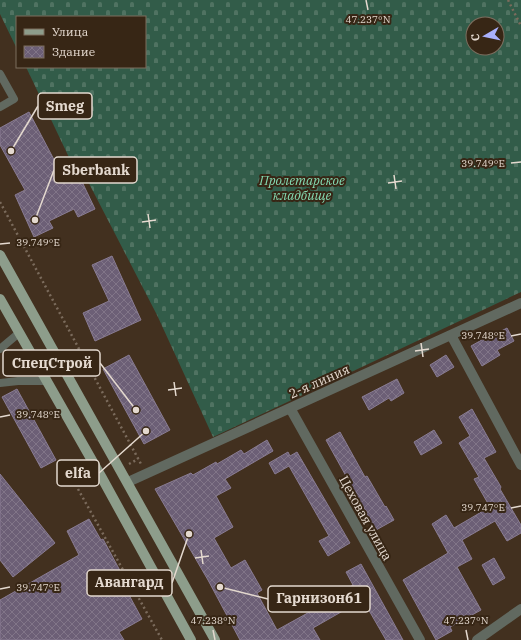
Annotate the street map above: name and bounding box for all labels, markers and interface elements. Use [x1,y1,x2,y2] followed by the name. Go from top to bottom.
[345,13,391,26] text: 47.237°N
[16,16,146,68] legend
[465,16,505,56] north arrow
[52,24,89,39] text: Улица
[468,33,483,42] text: С
[52,44,95,59] text: Здание
[38,93,92,119] callout: Smeg
[46,97,85,115] text: Smeg
[54,157,137,183] callout: Sberbank
[461,157,505,170] text: 39.749°E
[62,161,130,179] text: Sberbank
[258,172,345,204] park label: Пролетарское кладбище
[16,236,60,249] text: 39.749°E
[461,329,505,342] text: 39.748°E
[3,350,100,376] callout: СпецСтрой
[12,354,93,372] text: СпецСтрой
[286,361,352,402] street label: 2-я линия
[16,408,60,421] text: 39.748°E
[57,460,99,486] callout: elfa
[65,464,91,482] text: elfa
[335,473,396,564] street label: Цеховая улица
[461,501,505,514] text: 39.747°E
[87,570,172,596] callout: Авангард
[95,573,163,591] text: Авангард
[16,581,60,594] text: 39.747°E
[268,586,370,612] callout: Гарнизон61
[276,589,362,607] text: Гарнизон61
[190,614,236,627] text: 47.238°N
[443,614,489,627] text: 47.237°N

